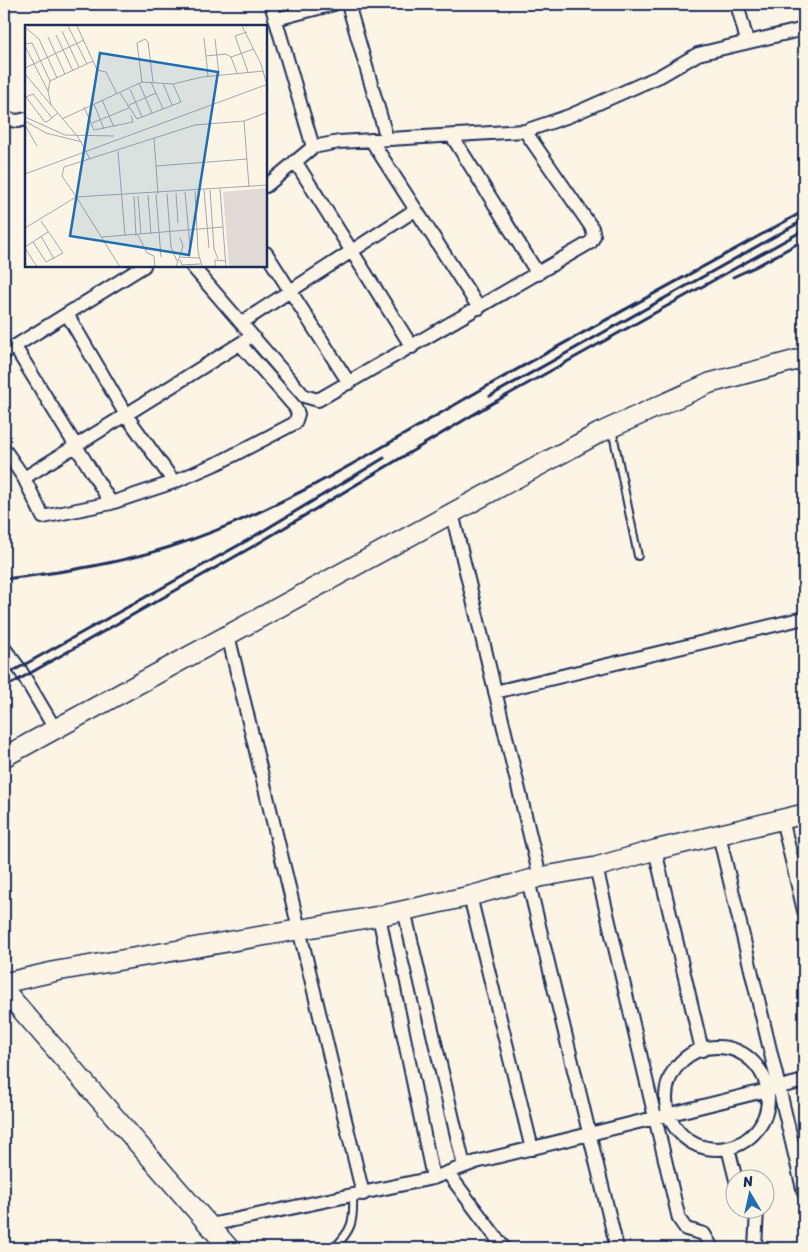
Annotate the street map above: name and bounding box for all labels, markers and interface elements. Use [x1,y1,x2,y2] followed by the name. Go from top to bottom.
[25,25,268,268] inset map
[740,1169,755,1195] text: N
[726,1170,776,1220] north arrow

